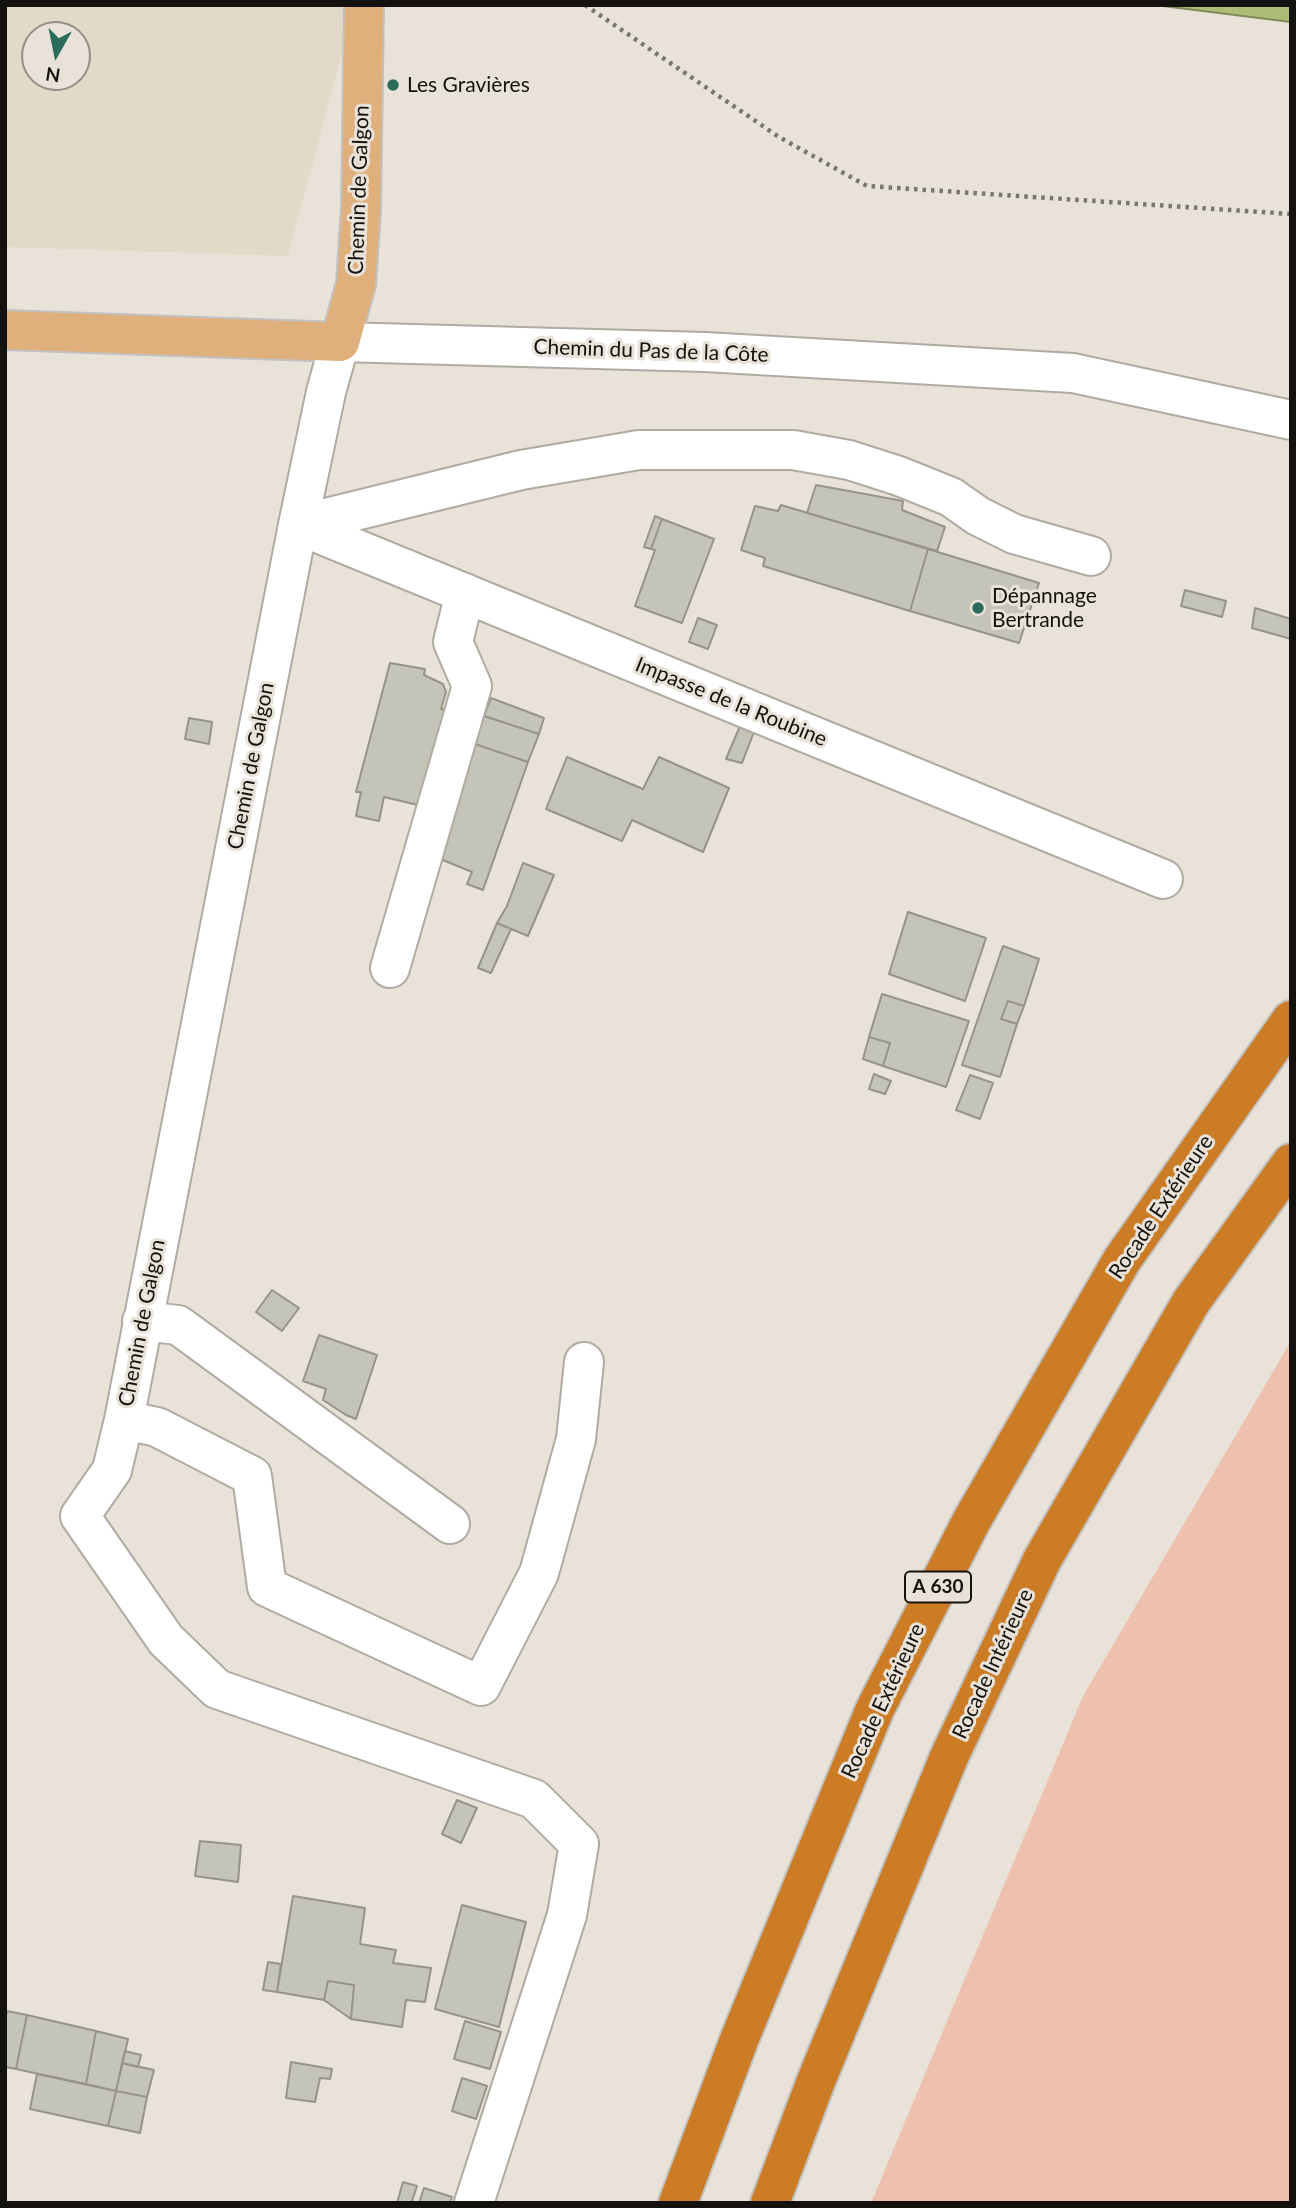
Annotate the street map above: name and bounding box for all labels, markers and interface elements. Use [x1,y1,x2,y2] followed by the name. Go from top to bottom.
[21,21,91,91] north arrow
[44,63,62,88] text: N
[407,72,530,98] place label: Les Gravières
[385,77,401,93] marker: Les Gravières
[343,105,375,275] street label: Chemin de Galgon
[533,334,769,368] street label: Chemin du Pas de la Côte
[992,583,1097,633] place label: Dépannage Bertrande
[970,600,986,616] marker: Dépannage Bertrande
[631,652,831,752] street label: Impasse de la Roubine
[222,680,280,852] street label: Chemin de Galgon
[1104,1130,1218,1284] street label: Rocade Extérieure
[113,1237,171,1409] street label: Chemin de Galgon
[905,1572,971,1602] road number: A 630
[947,1585,1039,1743] street label: Rocade Intérieure
[836,1620,930,1782] street label: Rocade Extérieure

